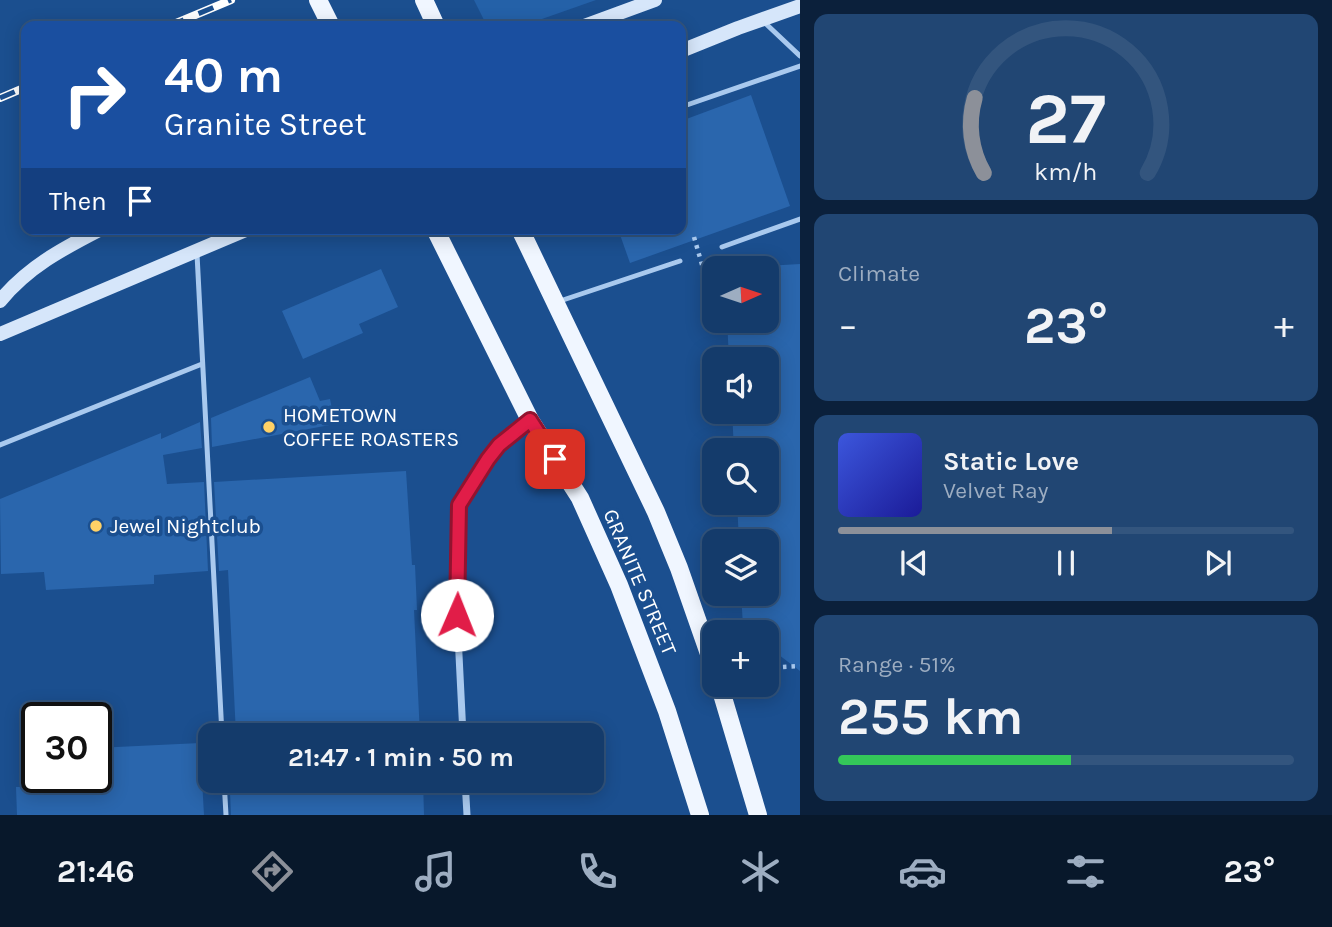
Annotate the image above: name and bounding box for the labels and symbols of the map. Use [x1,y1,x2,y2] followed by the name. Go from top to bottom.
[702,256,779,332] north arrow
[283,403,459,451] place label: HOMETOWN COFFEE ROASTERS
[261,419,277,435] marker: HOMETOWN COFFEE ROASTERS
[525,429,585,489] pin
[598,505,682,659] street label: GRANITE STREET
[110,514,261,538] place label: Jewel Nightclub
[88,518,104,534] marker: Jewel Nightclub
[420,578,494,652] position arrow
[21,702,112,793] speed limit sign: 30

